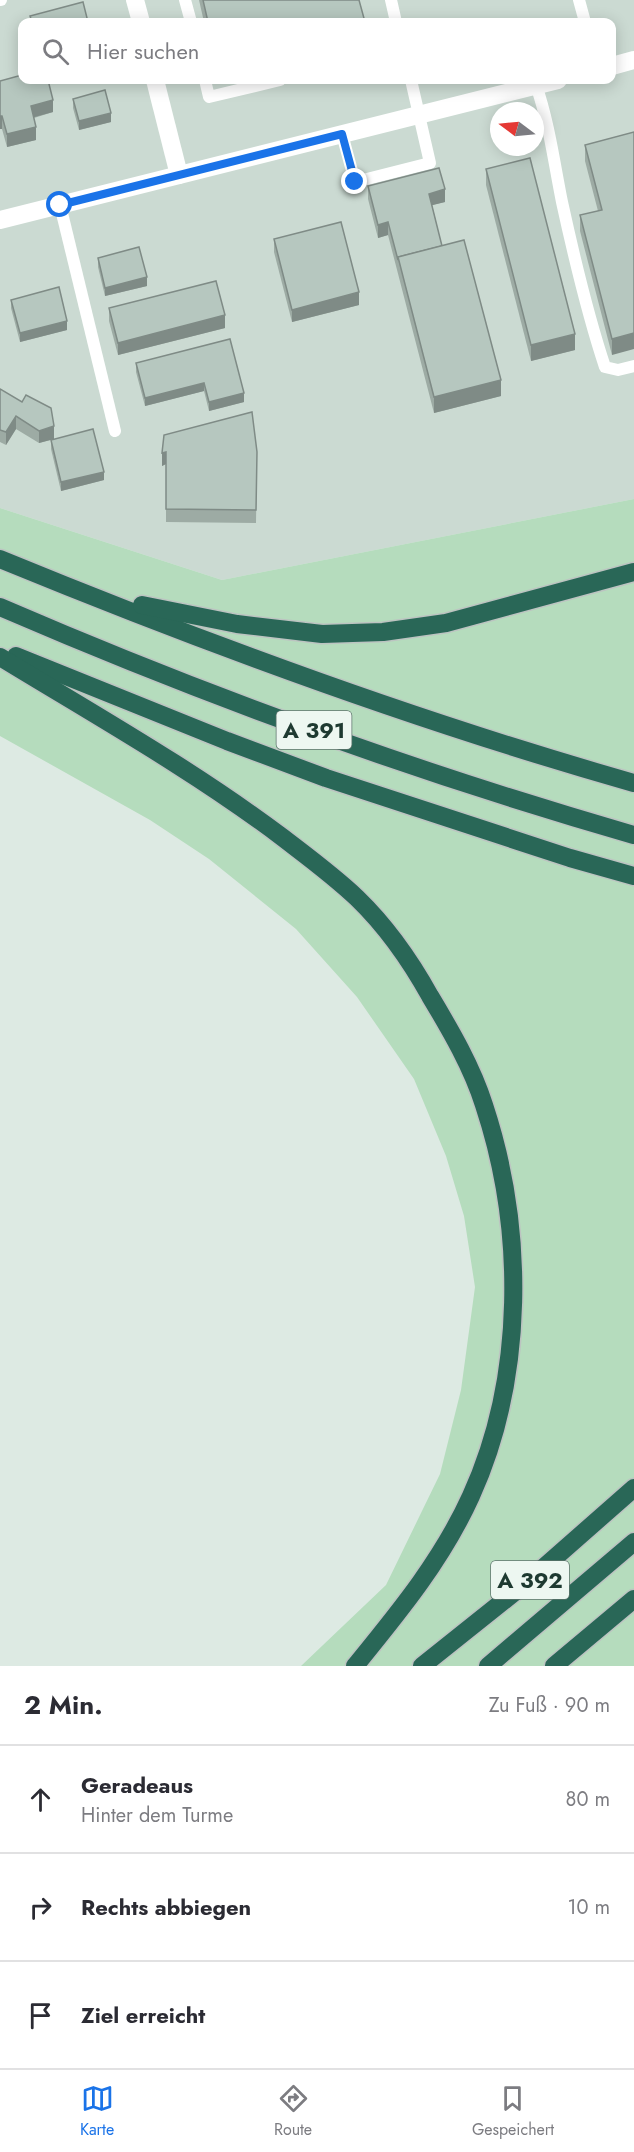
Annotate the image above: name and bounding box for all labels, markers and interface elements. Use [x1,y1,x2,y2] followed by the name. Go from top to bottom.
[18,18,616,84] search box
[39,35,72,68] icon: search
[87,35,199,67] text: Hier suchen
[490,102,544,156] north arrow
[341,168,367,194] route end
[46,191,72,217] route start
[276,711,352,749] road number: A 391
[491,1561,569,1599] road number: A 392
[24,1686,103,1724] text: 2 Min.
[489,1691,610,1720] text: Zu Fuß · 90 m
[81,1769,193,1801] text: Geradeaus
[24,1783,57,1816] icon: ahead
[565,1785,610,1814] text: 80 m
[81,1801,233,1830] text: Hinter dem Turme
[24,1891,57,1924] icon: right
[81,1891,251,1923] text: Rechts abbiegen
[567,1893,610,1922] text: 10 m
[24,1999,57,2032] icon: arrive
[81,1999,205,2031] text: Ziel erreicht
[80,2082,114,2141] tab: Karte
[274,2082,312,2141] tab: Route
[472,2082,554,2141] tab: Gespeichert

